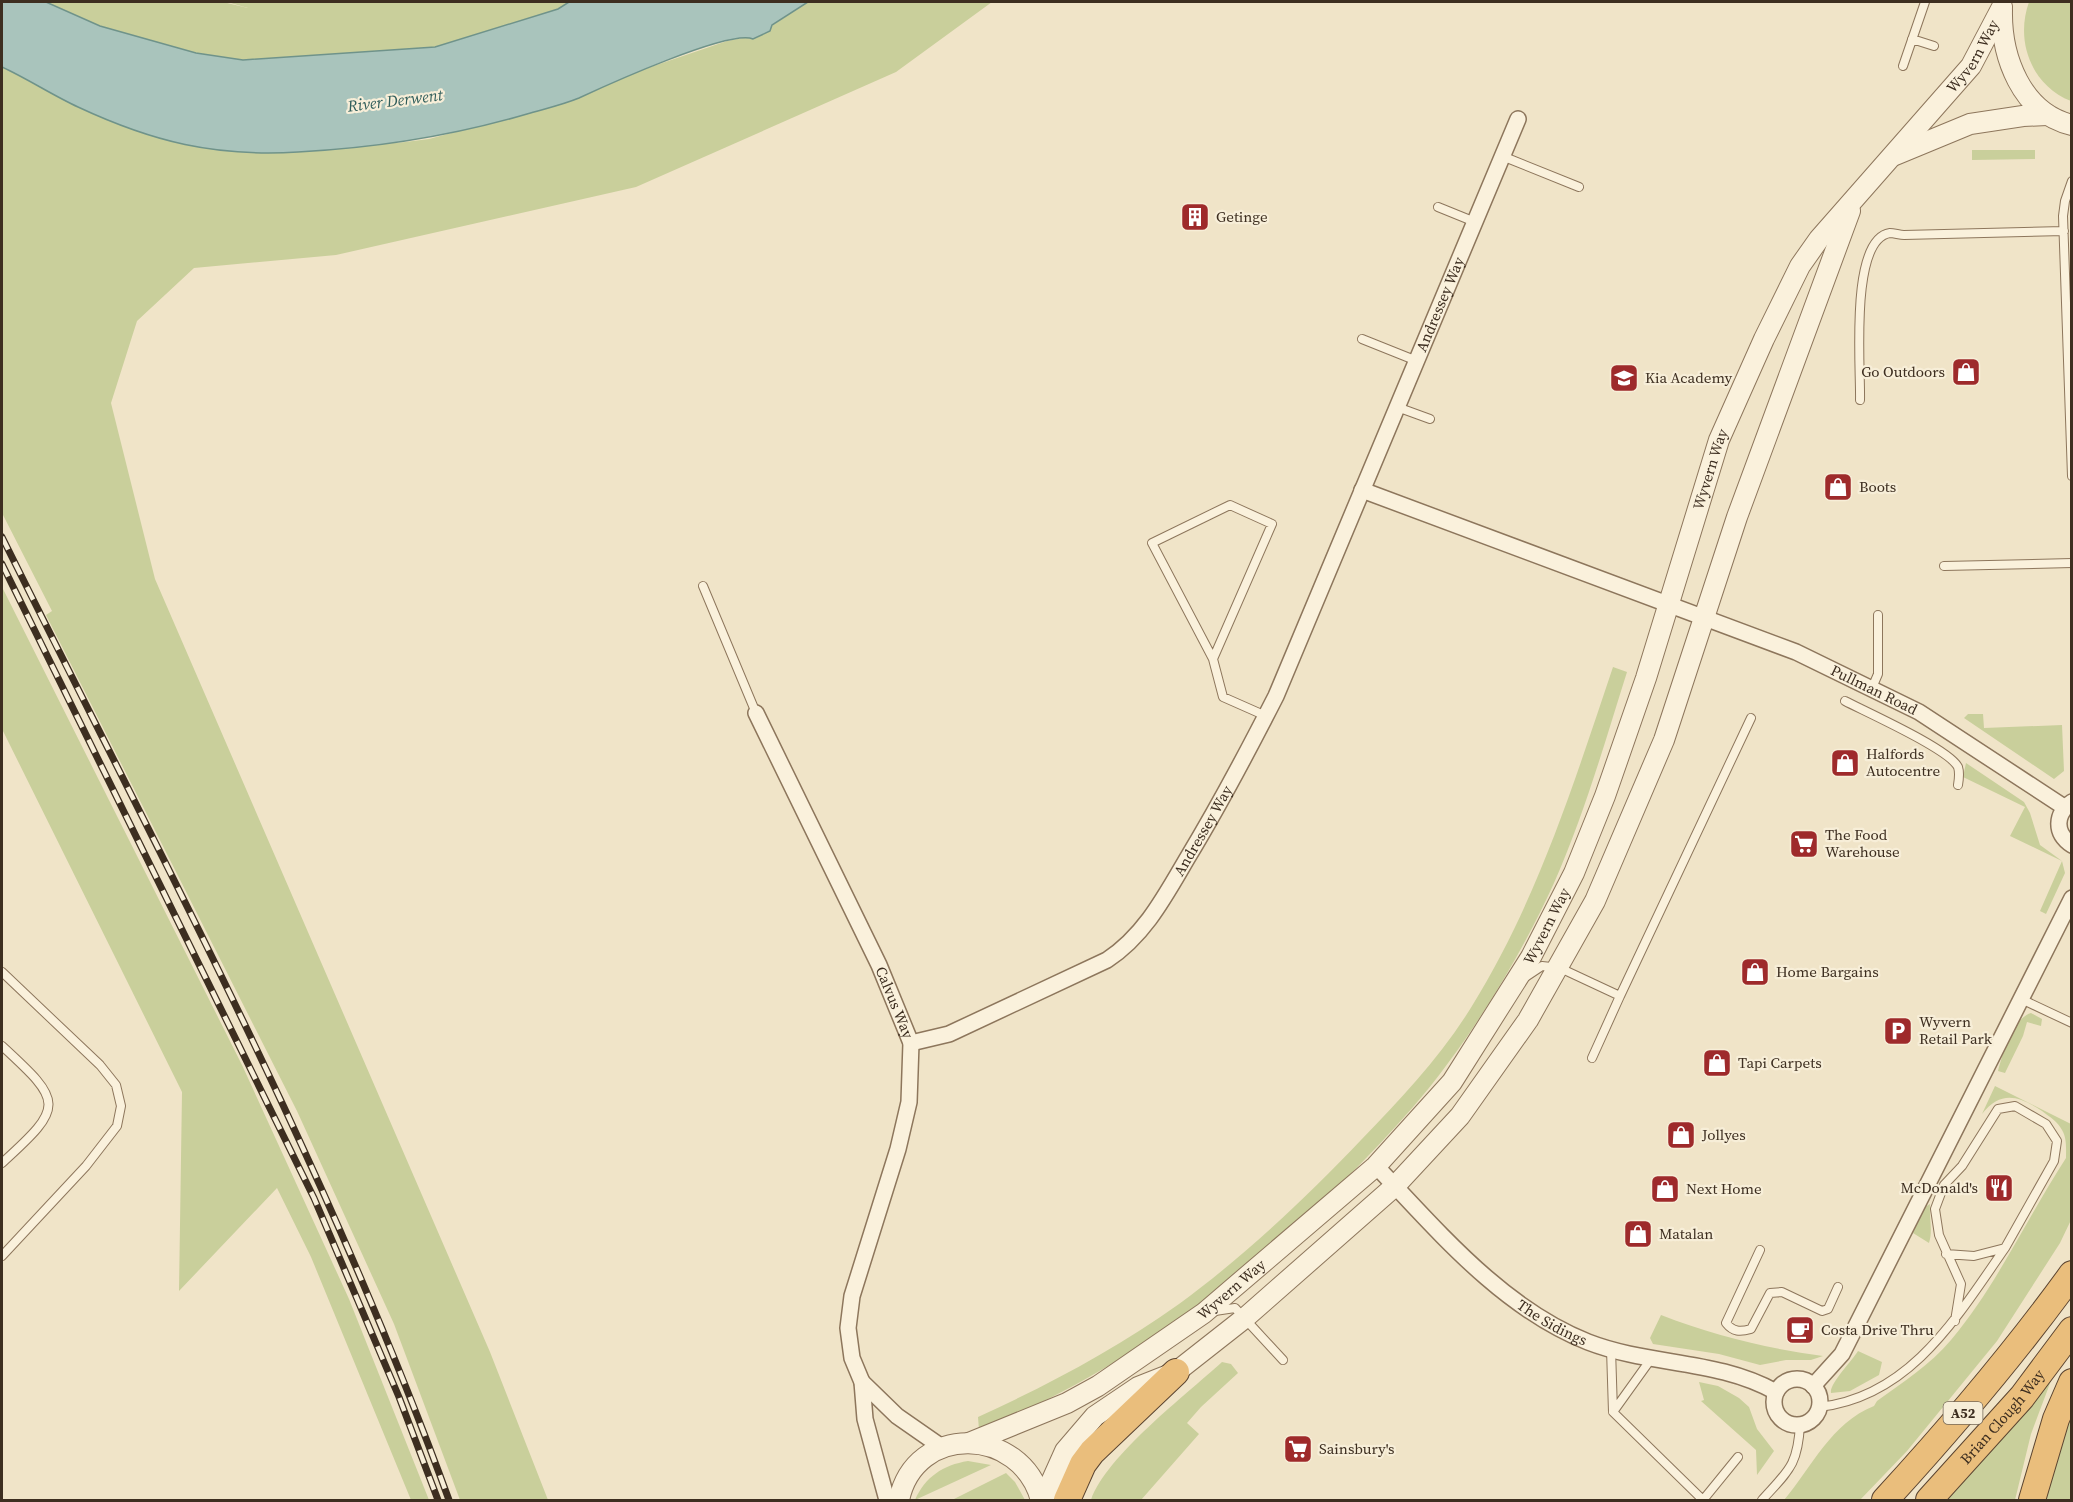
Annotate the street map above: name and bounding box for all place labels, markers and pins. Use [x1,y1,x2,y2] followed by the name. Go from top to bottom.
[1179,201,1211,233] building icon: Getinge
[1216,206,1268,227] place label: Getinge
[1950,356,1982,388] shop icon: Go Outdoors
[1861,361,1945,382] place label: Go Outdoors
[1608,362,1640,394] school or university icon: Kia Academy
[1645,367,1732,388] place label: Kia Academy
[1822,471,1854,503] shop icon: Boots
[1859,476,1896,497] place label: Boots
[1866,743,1941,781] place label: Halfords Autocentre
[1829,747,1861,779] shop icon: Halfords Autocentre
[1825,824,1900,862] place label: The Food Warehouse
[1788,828,1820,860] supermarket icon: The Food Warehouse
[1739,956,1771,988] shop icon: Home Bargains
[1776,961,1879,982] place label: Home Bargains
[1919,1011,1993,1049] place label: Wyvern Retail Park
[1882,1015,1914,1047] parking icon: Wyvern Retail Park
[1701,1047,1733,1079] shop icon: Tapi Carpets
[1738,1052,1822,1073] place label: Tapi Carpets
[1665,1119,1697,1151] shop icon: Jollyes
[1701,1124,1746,1145] place label: Jollyes
[1983,1172,2015,1204] restaurant icon: McDonald's
[1649,1173,1681,1205] shop icon: Next Home
[1901,1177,1978,1198] place label: McDonald's
[1686,1178,1762,1199] place label: Next Home
[1622,1218,1654,1250] shop icon: Matalan
[1659,1223,1713,1244] place label: Matalan
[1784,1314,1816,1346] cafe icon: Costa Drive Thru
[1821,1319,1934,1340] place label: Costa Drive Thru
[1282,1433,1314,1465] supermarket icon: Sainsbury's
[1319,1438,1394,1459] place label: Sainsbury's

